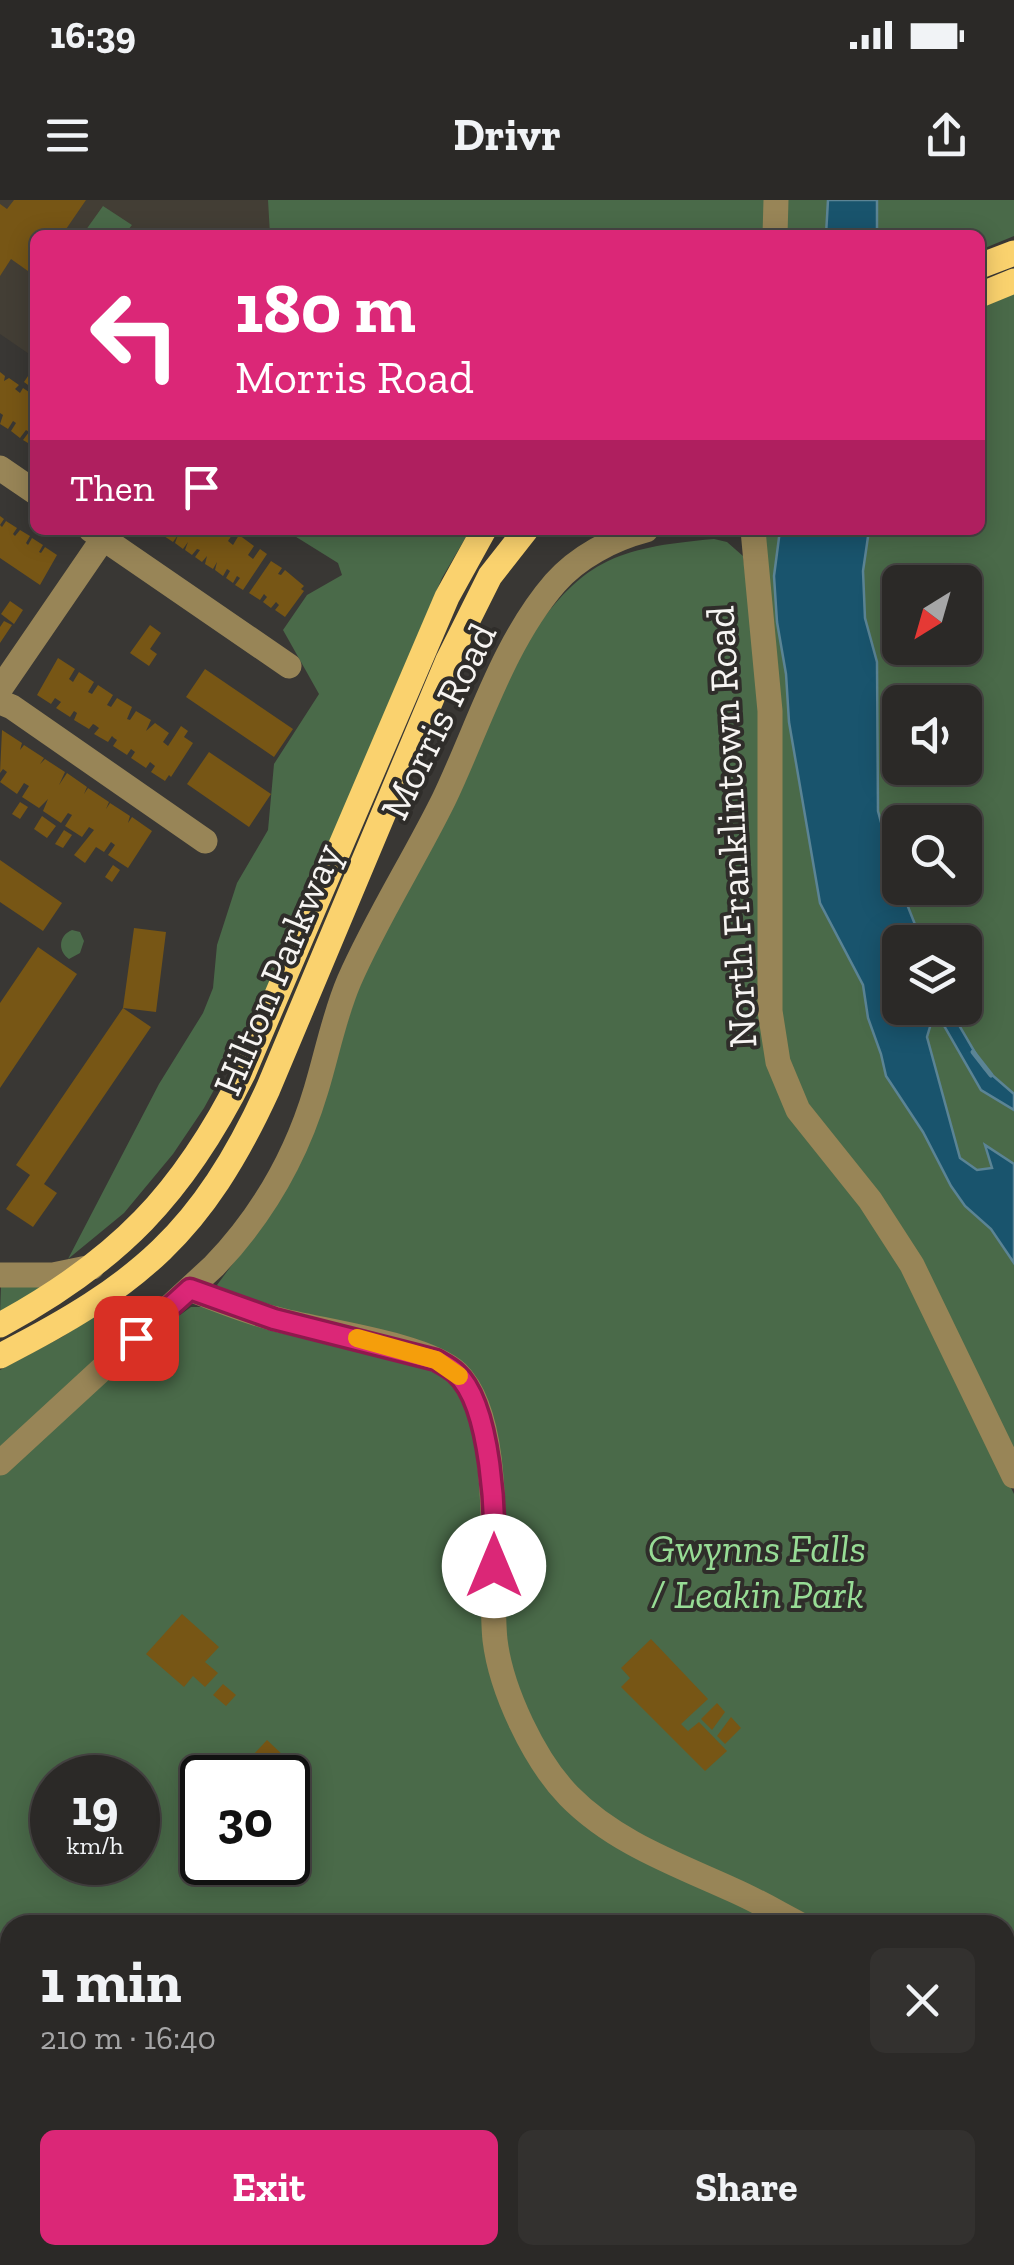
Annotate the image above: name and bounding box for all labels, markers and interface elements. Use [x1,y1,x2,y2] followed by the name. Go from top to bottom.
[50,12,136,58] text: 16:39
[40,108,95,163] icon: menu
[453,108,561,162] text: Drivr
[919,108,974,163] icon: share
[235,266,416,350] text: 180 m
[70,270,200,400] icon: left
[235,351,474,405] text: Morris Road
[174,460,229,515] icon: arrive
[70,465,154,511] text: Then
[882,565,982,665] north arrow
[882,565,982,1025] map controls
[695,605,767,1049] street label: North Franklintown Road
[370,615,506,827] street label: Morris Road
[882,685,982,785] button: sound
[882,805,982,905] button: search
[202,836,352,1102] street label: Hilton Parkway
[882,925,982,1025] button: layers
[94,1296,179,1381] pin
[109,1311,164,1366] icon: arrive
[442,1514,546,1618] position arrow
[648,1524,866,1618] park label: Gwynns Falls / Leakin Park
[180,1755,310,1885] speed limit sign: 30
[72,1778,118,1838] text: 19
[66,1830,124,1860] text: km/h
[40,1945,182,2017] text: 1 min
[870,1948,975,2053] button: close
[40,2019,216,2057] text: 210 m · 16:40
[40,2130,498,2245] button: Exit
[518,2130,975,2245] button: Share

